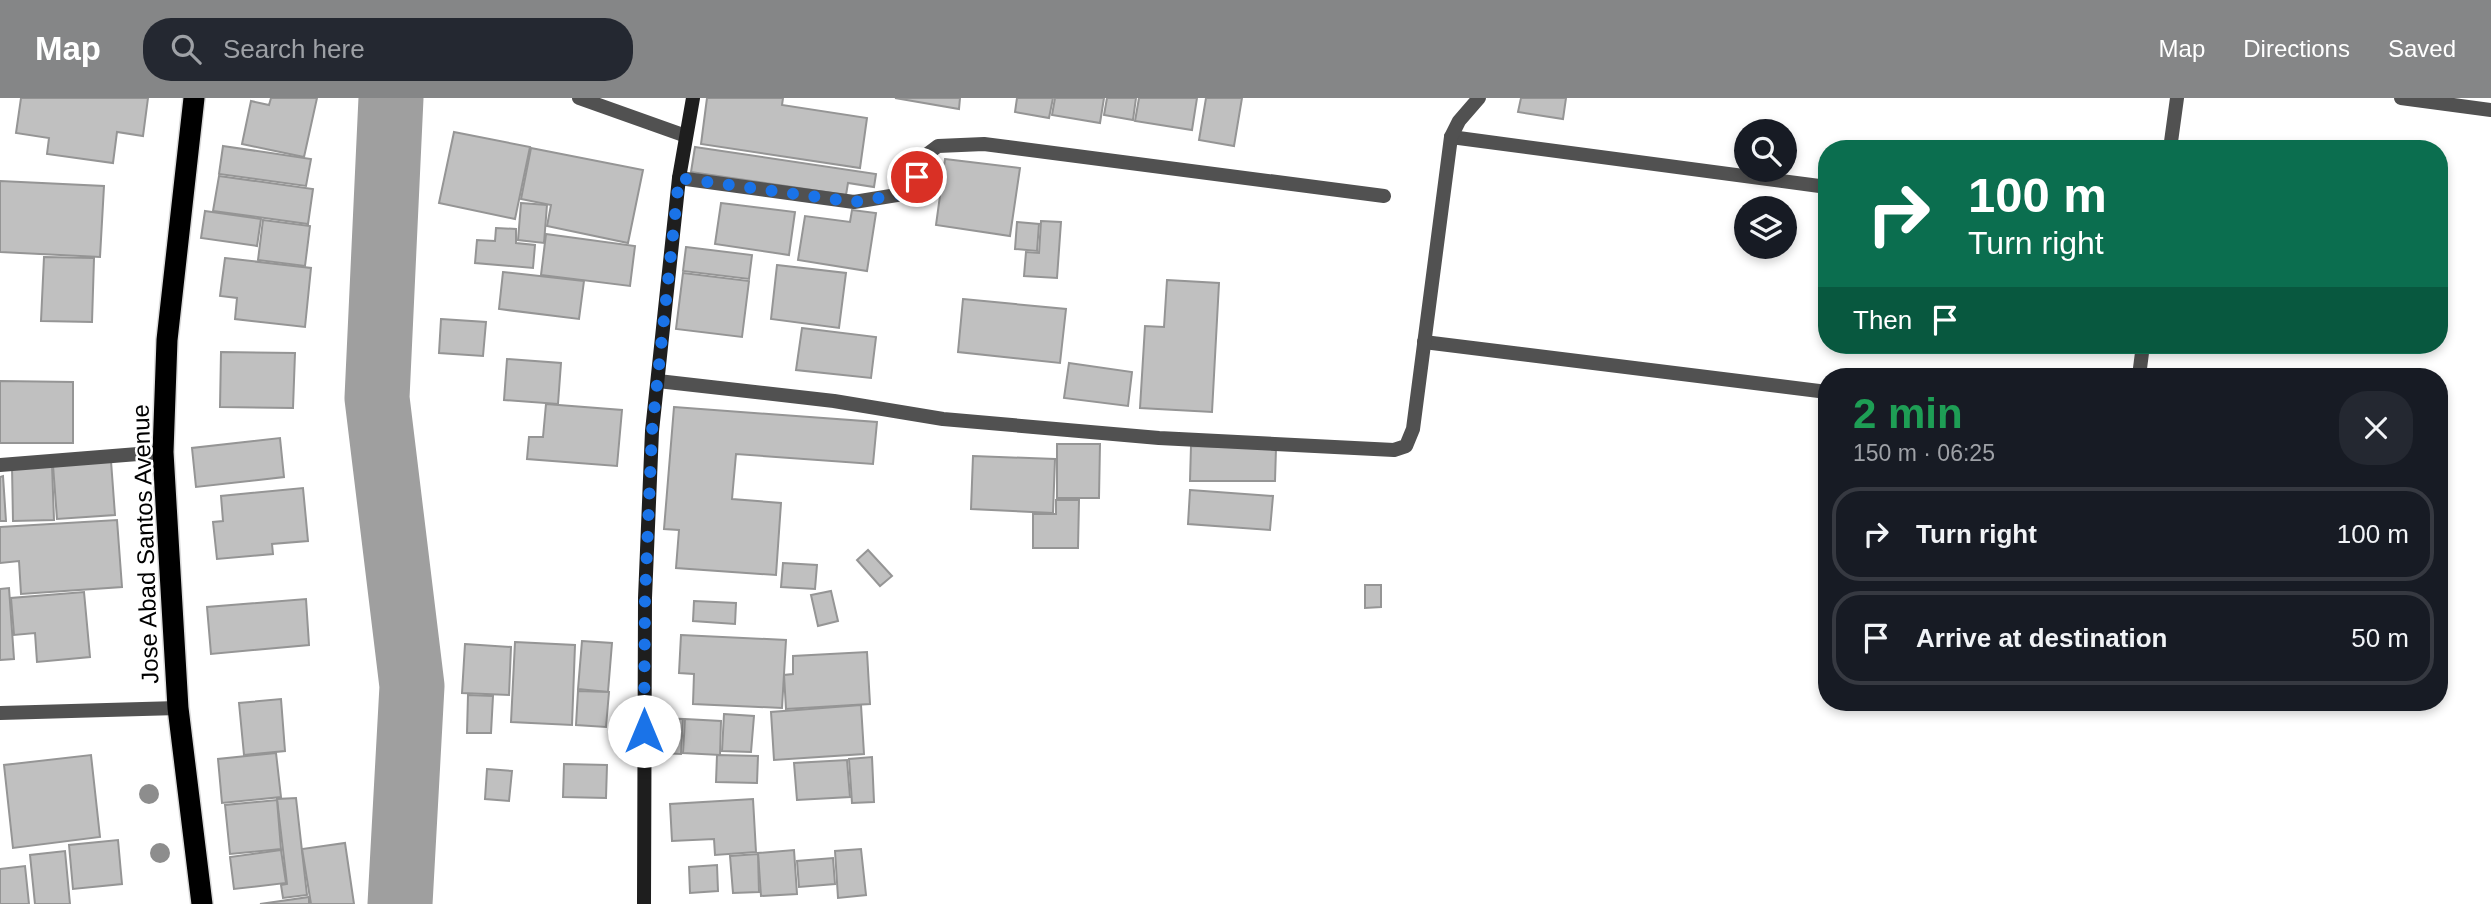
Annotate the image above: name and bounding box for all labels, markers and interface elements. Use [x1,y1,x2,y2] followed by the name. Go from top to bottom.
[143,18,633,81] search box
[35,30,101,67] text: Map
[167,30,205,68] icon: search
[223,34,365,64] text: Search here
[2159,35,2205,62] text: Map
[2243,35,2350,62] text: Directions
[2388,35,2456,62] text: Saved
[1734,119,1797,259] map controls
[1734,119,1797,182] button: search
[887,147,947,207] pin
[898,158,936,196] icon: arrive
[1853,168,1944,259] icon: right
[1968,168,2107,222] text: 100 m
[1734,196,1797,259] button: layers
[1968,225,2104,261] text: Turn right
[1926,301,1964,339] icon: arrive
[1853,305,1912,335] text: Then
[1853,390,1963,437] text: 2 min
[2339,391,2413,465] button: close
[127,404,163,684] street label: Jose Abad Santos Avenue
[1853,440,1995,466] text: 150 m · 06:25
[1857,515,1895,553] icon: right
[1916,519,2037,549] text: Turn right
[2337,519,2409,549] text: 100 m
[1857,619,1895,657] icon: arrive
[1916,623,2167,653] text: Arrive at destination
[2351,623,2409,653] text: 50 m
[607,694,681,768] position arrow

